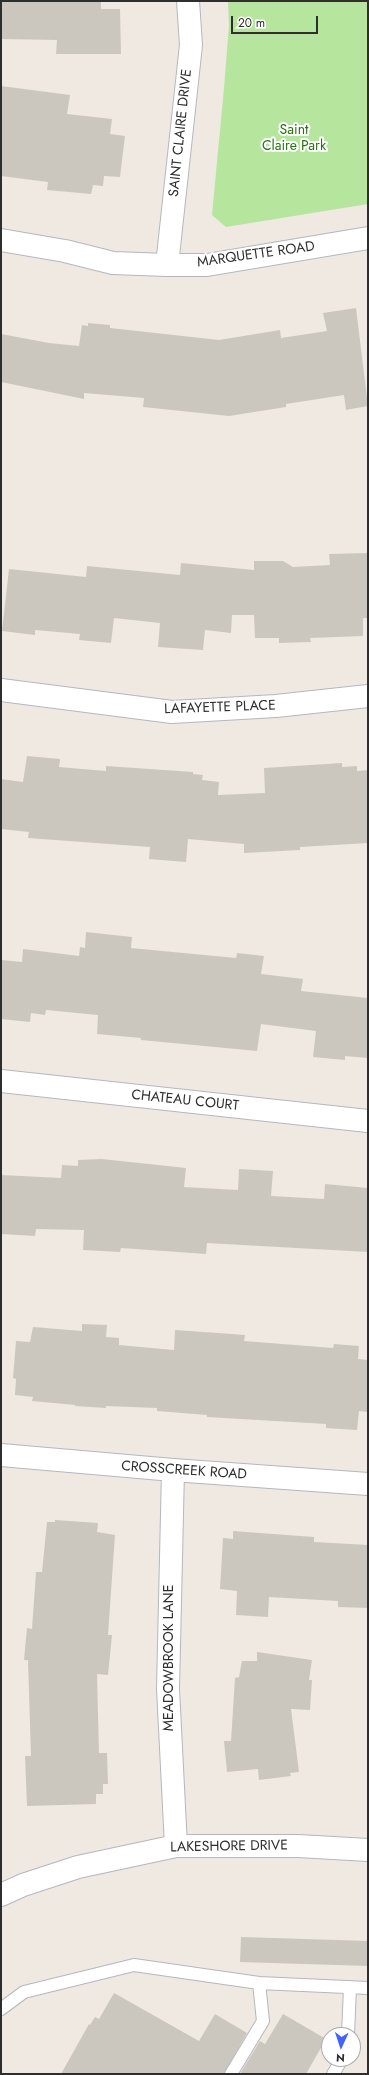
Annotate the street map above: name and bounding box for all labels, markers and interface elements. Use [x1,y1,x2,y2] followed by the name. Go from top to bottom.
[233,8,320,34] scale bar
[238,14,265,32] text: 20 m
[166,68,196,198] street label: SAINT CLAIRE DRIVE
[262,123,326,156] park label: Saint Claire Park
[196,238,316,272] street label: MARQUETTE ROAD
[164,698,276,718] street label: LAFAYETTE PLACE
[130,1087,240,1115] street label: CHATEAU COURT
[121,1458,247,1484] street label: CROSSCREEK ROAD
[162,1585,178,1731] street label: MEADOWBROOK LANE
[170,1838,288,1856] street label: LAKESHORE DRIVE
[321,2027,361,2067] north arrow
[336,2050,345,2066] text: N

